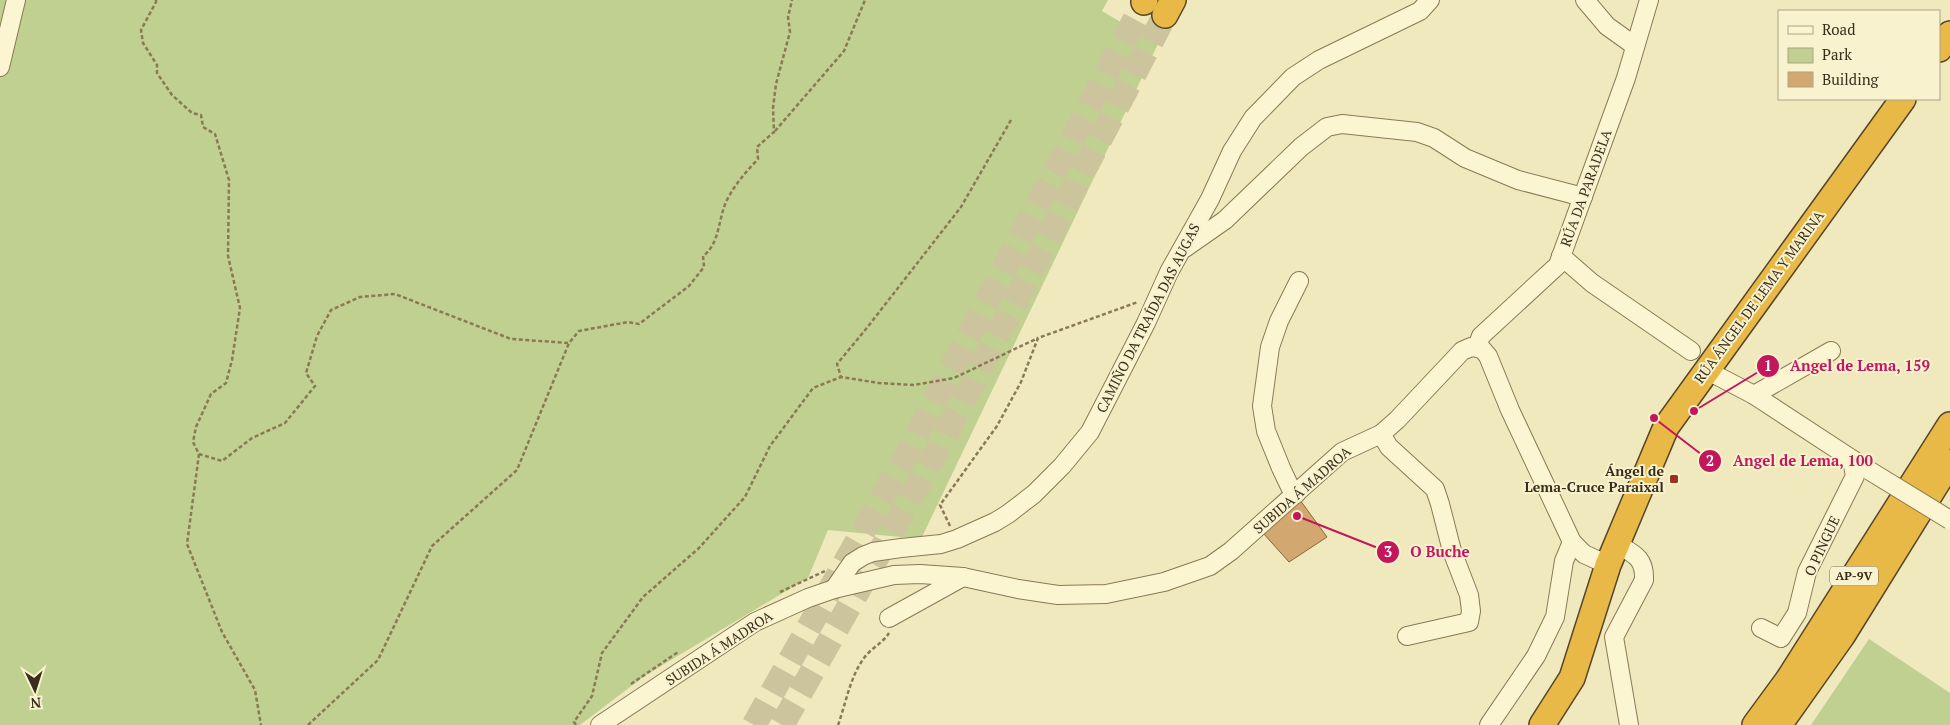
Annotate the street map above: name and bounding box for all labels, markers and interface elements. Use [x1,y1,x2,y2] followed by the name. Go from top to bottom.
[1778,10,1940,100] legend
[1822,19,1855,39] text: Road
[1822,44,1852,64] text: Park
[1822,69,1880,89] text: Building
[1555,126,1616,249] street label: RÚA DA PARADELA
[1689,206,1828,387] street label: RÚA ÁNGEL DE LEMA Y MARINA
[1091,220,1204,416] street label: CAMIÑO DA TRAÍDA DAS AUGAS
[1755,351,1941,381] callout: Angel de Lema, 159
[1764,355,1772,375] text: 1
[1790,355,1930,375] text: Angel de Lema, 159
[1249,441,1355,537] street label: SUBIDA Á MADROA
[1698,446,1883,476] callout: Angel de Lema, 100
[1706,450,1714,470] text: 2
[1733,450,1873,470] text: Angel de Lema, 100
[1525,461,1664,496] place label: Ángel de Lema-Cruce Paraixal
[1668,473,1680,485] marker: Ángel de Lema-Cruce Paraixal
[1799,513,1844,579] street label: O PINGUE
[1375,537,1480,567] callout: O Buche
[1384,541,1392,561] text: 3
[1410,541,1470,561] text: O Buche
[1830,566,1878,586] road number: AP-9V
[662,606,776,689] street label: SUBIDA Á MADROA
[10,665,60,715] north arrow
[30,694,42,713] text: N

